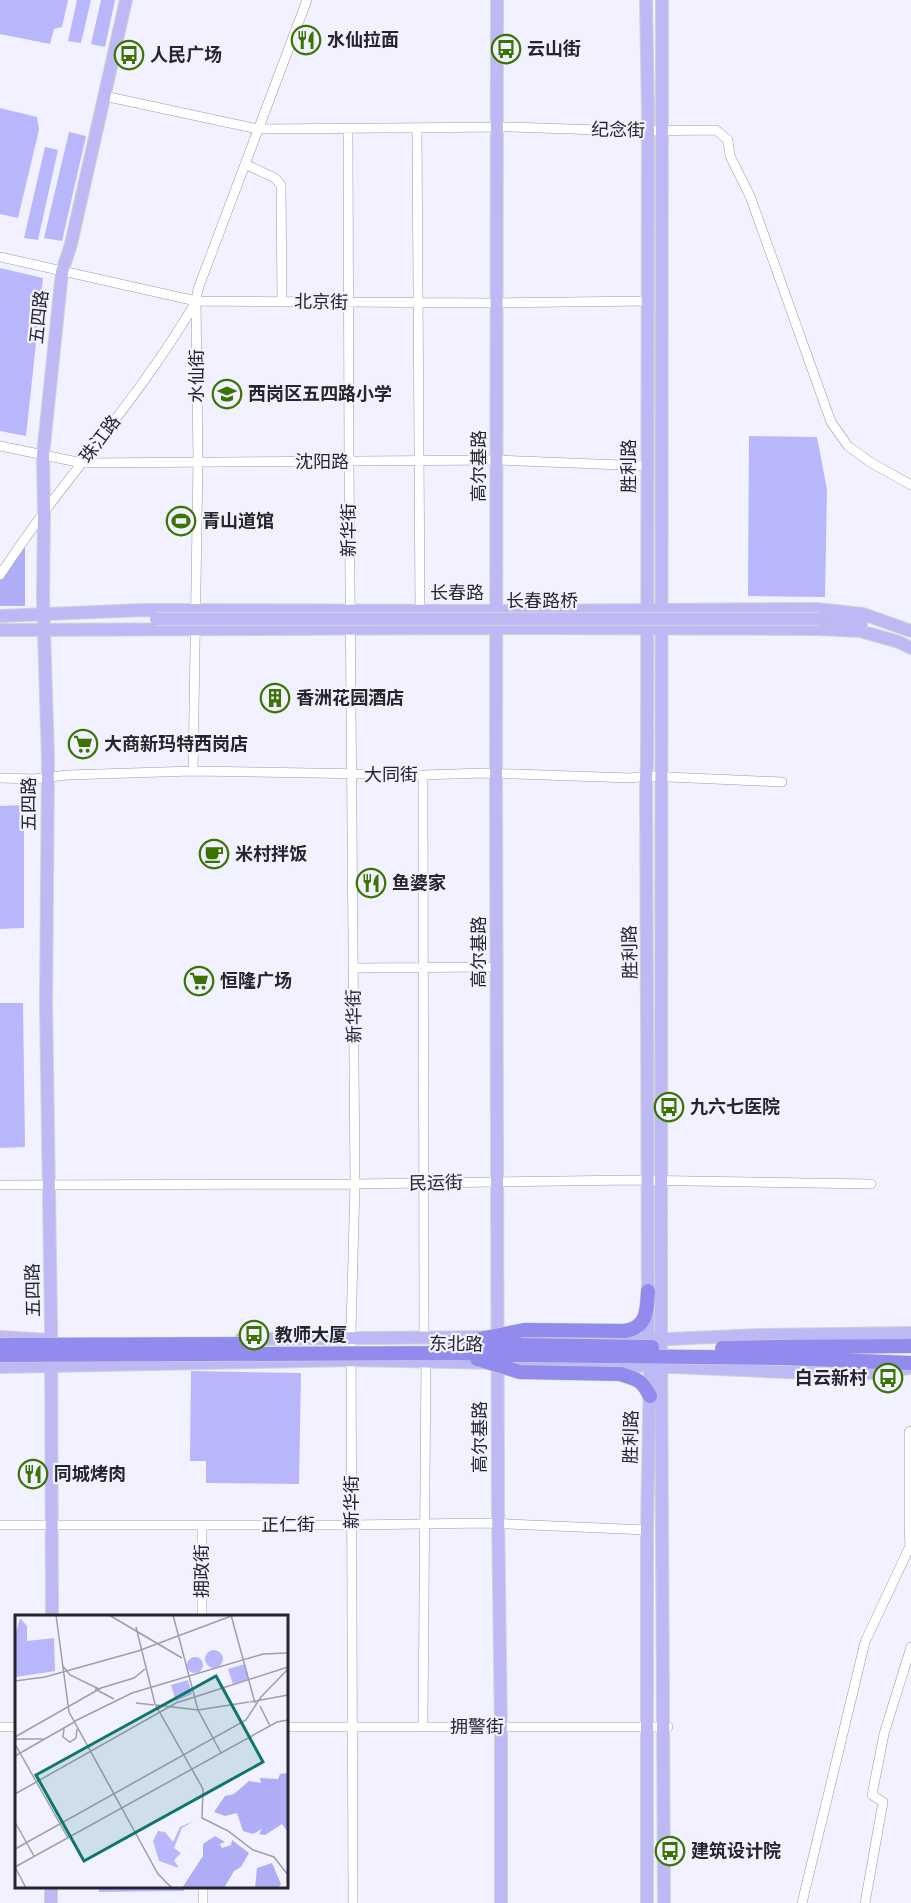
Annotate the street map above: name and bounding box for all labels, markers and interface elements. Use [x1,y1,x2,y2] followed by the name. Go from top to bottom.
[290,24,322,56] restaurant icon: 水仙拉面
[327,29,399,50] place label: 水仙拉面
[490,33,522,65] bus stop icon: 云山街
[527,38,581,59] place label: 云山街
[113,39,145,71] bus stop icon: 人民广场
[150,44,222,65] place label: 人民广场
[591,119,645,140] street label: 纪念街
[25,289,52,345] street label: 五四路
[294,291,348,312] street label: 北京街
[186,349,207,403] street label: 水仙街
[211,378,243,410] school or university icon: 西岗区五四路小学
[248,383,392,404] place label: 西岗区五四路小学
[75,411,124,467] street label: 珠江路
[468,430,489,502] street label: 高尔基路
[618,439,639,493] street label: 胜利路
[295,451,349,472] street label: 沈阳路
[338,503,359,557] street label: 新华街
[165,505,197,537] sports icon: 青山道馆
[202,510,274,531] place label: 青山道馆
[430,582,484,603] street label: 长春路
[506,590,578,611] street label: 长春路桥
[259,682,291,714] building icon: 香洲花园酒店
[296,687,404,708] place label: 香洲花园酒店
[67,728,99,760] supermarket icon: 大商新玛特西岗店
[104,733,248,754] place label: 大商新玛特西岗店
[364,764,418,785] street label: 大同街
[18,777,39,831] street label: 五四路
[198,838,230,870] cafe icon: 米村拌饭
[235,843,307,864] place label: 米村拌饭
[355,867,387,899] restaurant icon: 鱼婆家
[392,872,446,893] place label: 鱼婆家
[468,916,489,988] street label: 高尔基路
[619,925,640,979] street label: 胜利路
[183,965,215,997] supermarket icon: 恒隆广场
[220,970,292,991] place label: 恒隆广场
[343,989,364,1043] street label: 新华街
[653,1091,685,1123] bus stop icon: 九六七医院
[690,1096,780,1117] place label: 九六七医院
[409,1172,463,1193] street label: 民运街
[22,1263,43,1317] street label: 五四路
[238,1319,270,1351] bus stop icon: 教师大厦
[275,1324,347,1345] place label: 教师大厦
[429,1333,483,1354] street label: 东北路
[872,1362,904,1394] bus stop icon: 白云新村
[795,1367,867,1388] place label: 白云新村
[469,1401,490,1473] street label: 高尔基路
[620,1410,641,1464] street label: 胜利路
[17,1458,49,1490] restaurant icon: 同城烤肉
[54,1463,126,1484] place label: 同城烤肉
[341,1475,362,1529] street label: 新华街
[261,1514,315,1535] street label: 正仁街
[191,1544,212,1598] street label: 拥政街
[15,1615,288,1888] inset map
[450,1716,504,1737] street label: 拥警街
[654,1835,686,1867] bus stop icon: 建筑设计院
[691,1840,781,1861] place label: 建筑设计院

